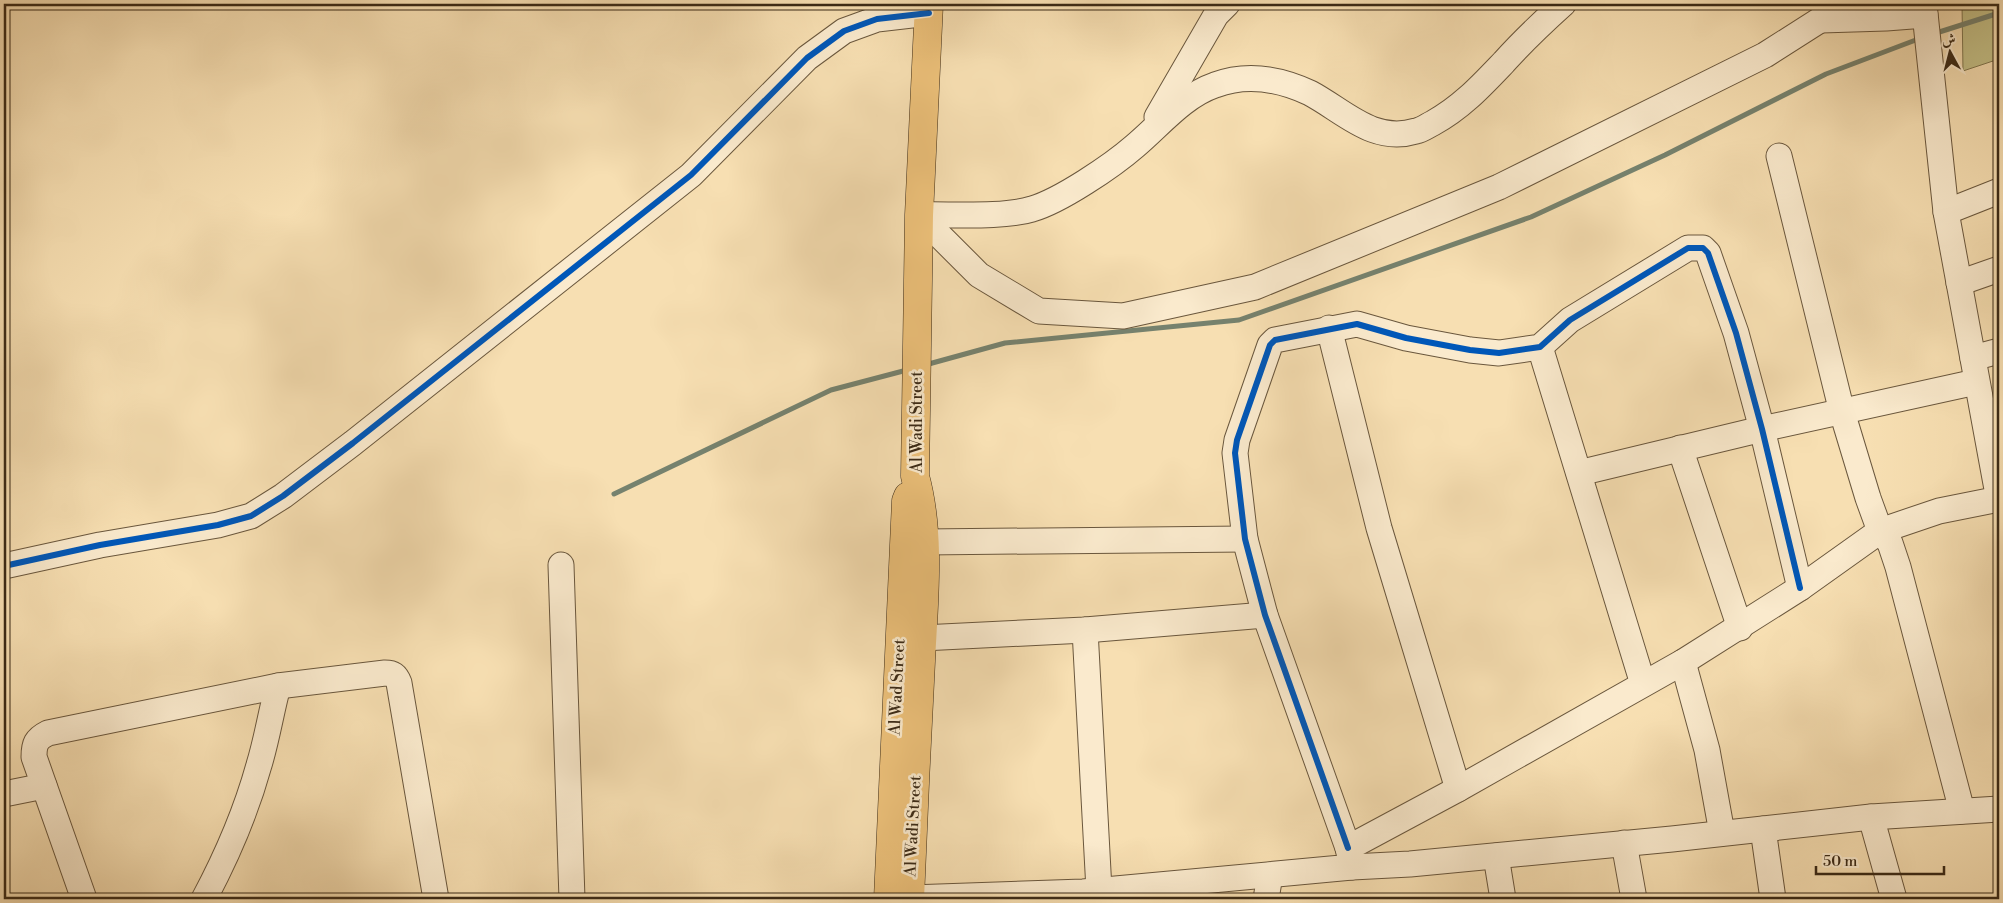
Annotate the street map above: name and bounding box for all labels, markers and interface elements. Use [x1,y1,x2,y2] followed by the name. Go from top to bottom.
[1926,28,1976,78] north arrow
[1941,30,1957,50] text: ش
[907,371,927,474] street label: Al Wadi Street
[884,638,910,737] street label: Al Wad Street
[900,774,926,878] street label: Al Wadi Street
[1816,843,1943,875] scale bar
[1823,852,1857,871] text: 50 m

